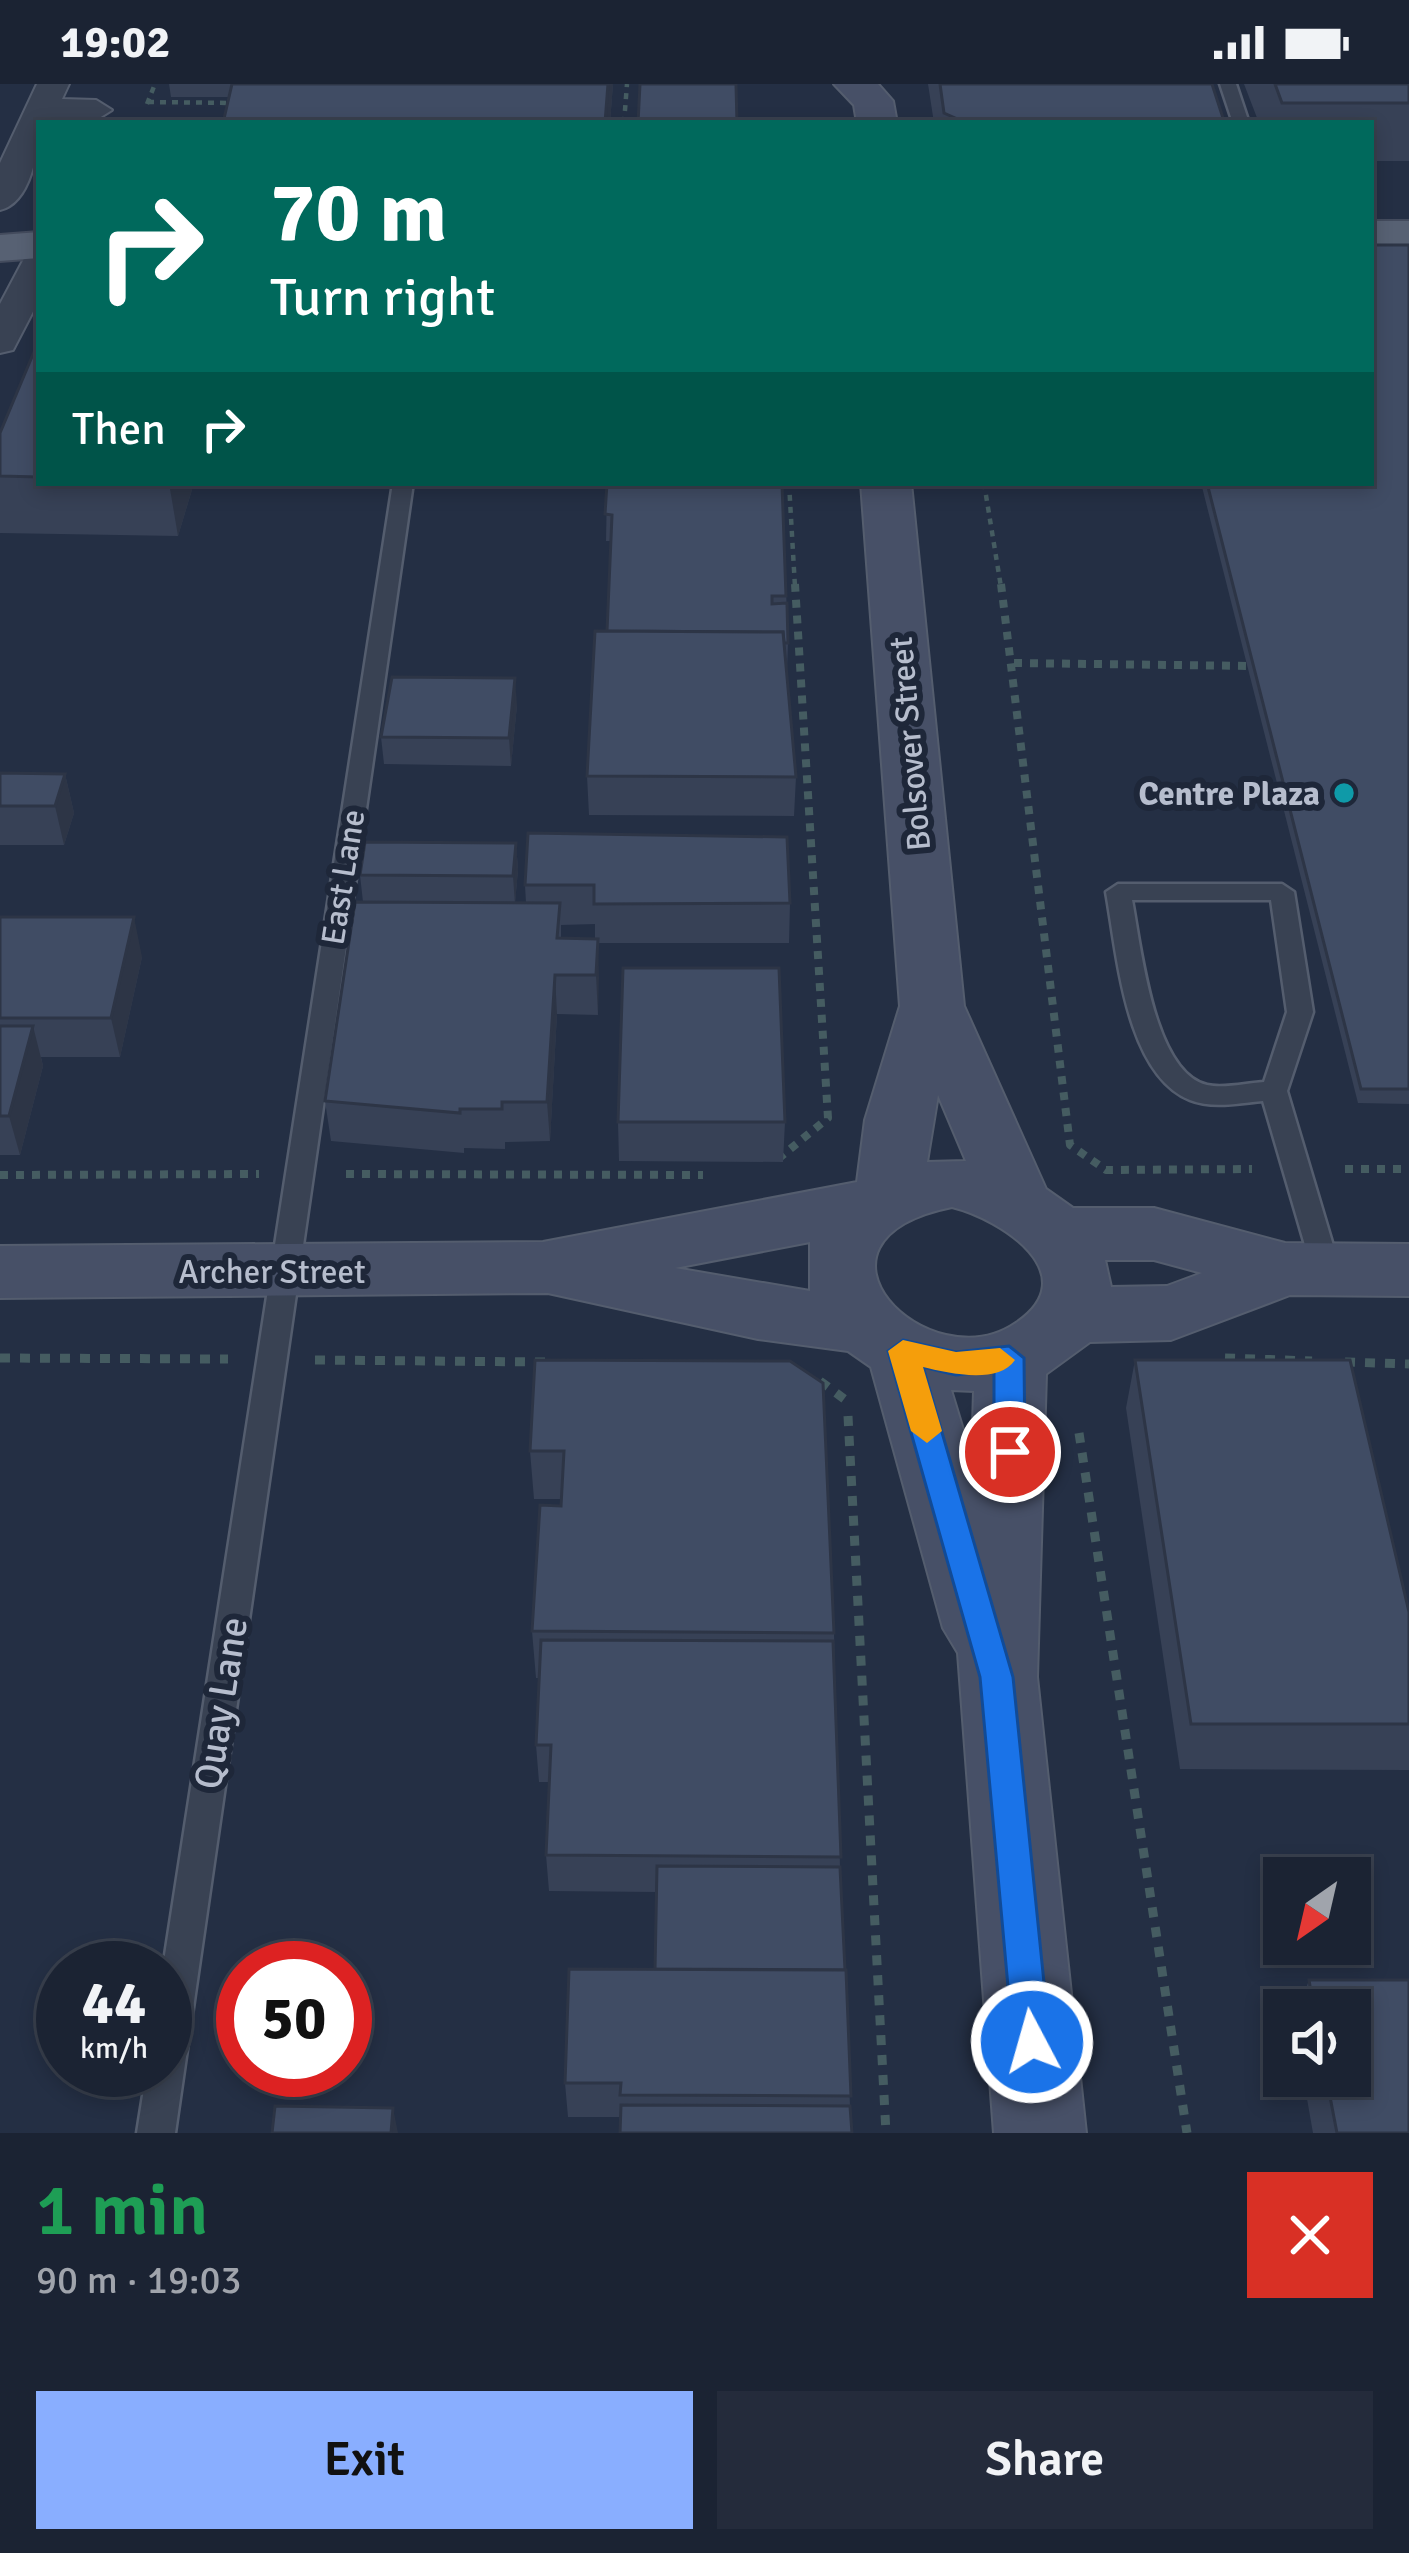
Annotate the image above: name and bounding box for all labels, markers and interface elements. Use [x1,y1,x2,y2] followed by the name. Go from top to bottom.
[60,15,170,70] text: 19:02
[270,161,447,265] text: 70 m
[72,168,228,324] icon: right
[270,264,495,331] text: Turn right
[190,396,256,462] icon: right
[72,402,166,457] text: Then
[881,635,940,853] street label: Bolsover Street
[1138,774,1320,815] place label: Centre Plaza
[1331,780,1357,806] marker: Centre Plaza
[313,807,374,948] street label: East Lane
[178,1252,366,1293] street label: Archer Street
[959,1401,1061,1503] pin
[977,1419,1043,1485] icon: arrive
[184,1614,258,1793] street label: Quay Lane
[1263,1857,1371,1965] north arrow
[1263,1857,1371,2097] map controls
[216,1941,372,2097] speed limit sign: 50
[82,1967,146,2041] text: 44
[969,1979,1095,2105] position arrow
[1263,1989,1371,2097] button: sound
[80,2030,148,2067] text: km/h
[36,2166,208,2255] text: 1 min
[1247,2172,1373,2298] button: close
[36,2256,242,2304] text: 90 m · 19:03
[36,2391,693,2529] button: Exit
[717,2391,1373,2529] button: Share

